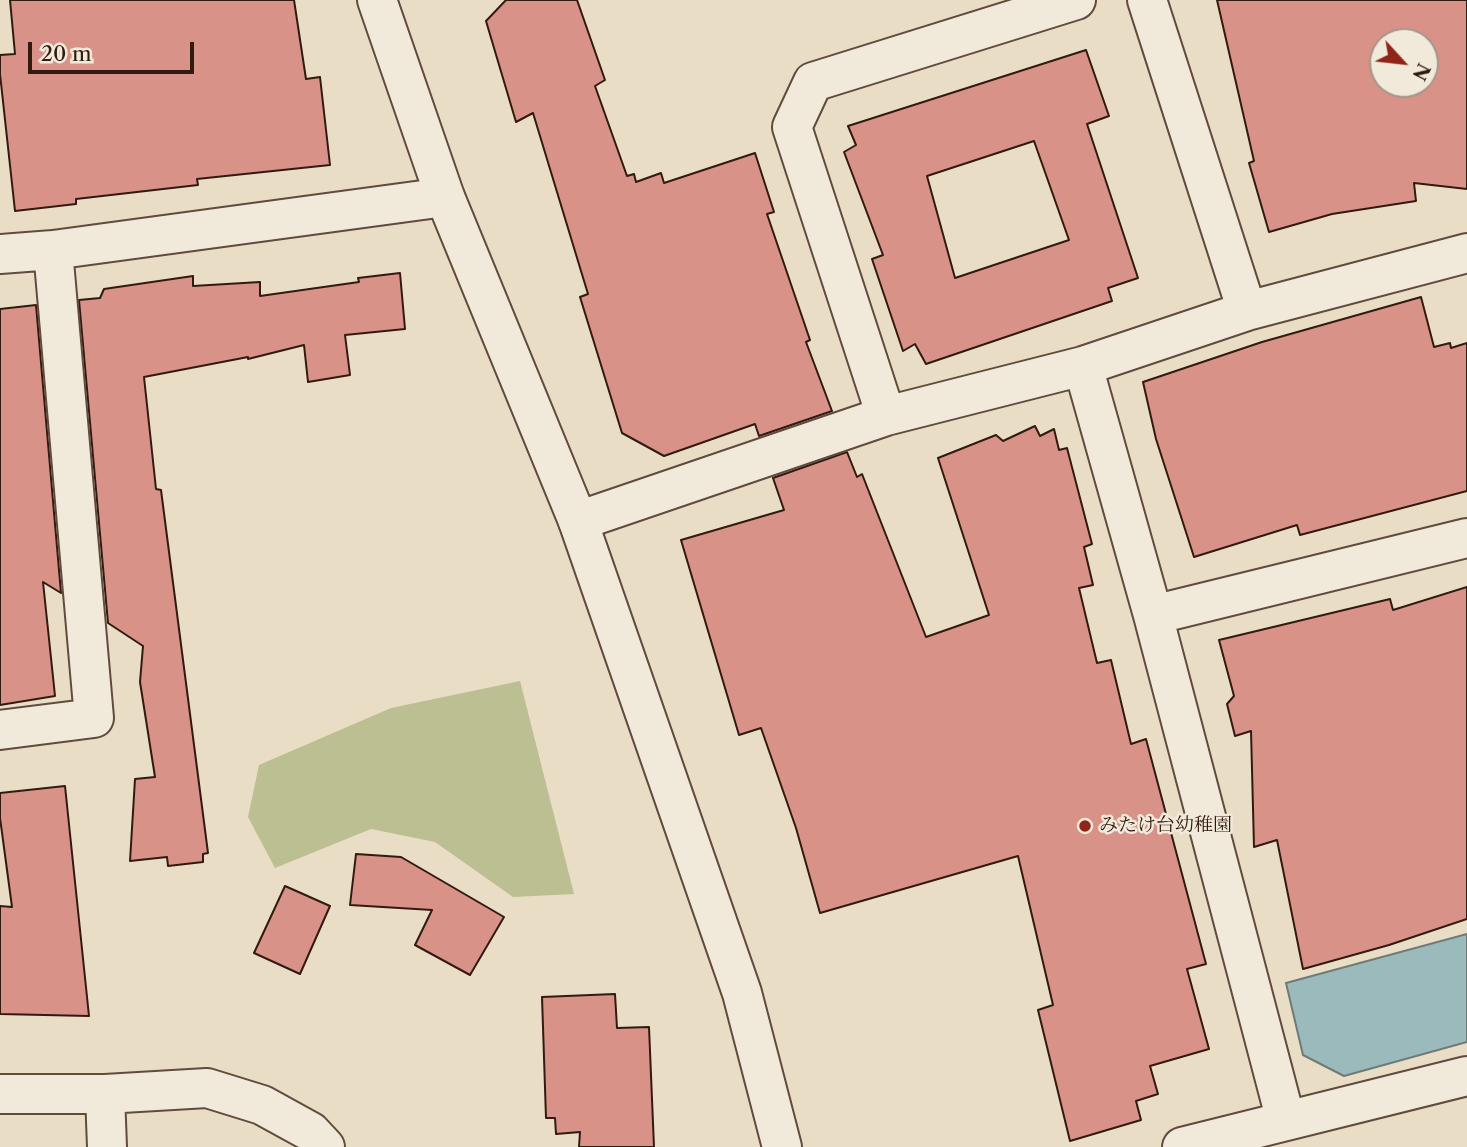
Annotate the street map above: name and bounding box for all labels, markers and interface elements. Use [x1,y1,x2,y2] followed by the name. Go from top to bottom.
[32,28,198,72] scale bar
[1369,28,1439,98] north arrow
[41,41,92,66] text: 20 m
[1407,59,1435,84] text: N
[1099,815,1232,837] place label: みたけ台幼稚園
[1077,818,1093,834] marker: みたけ台幼稚園

